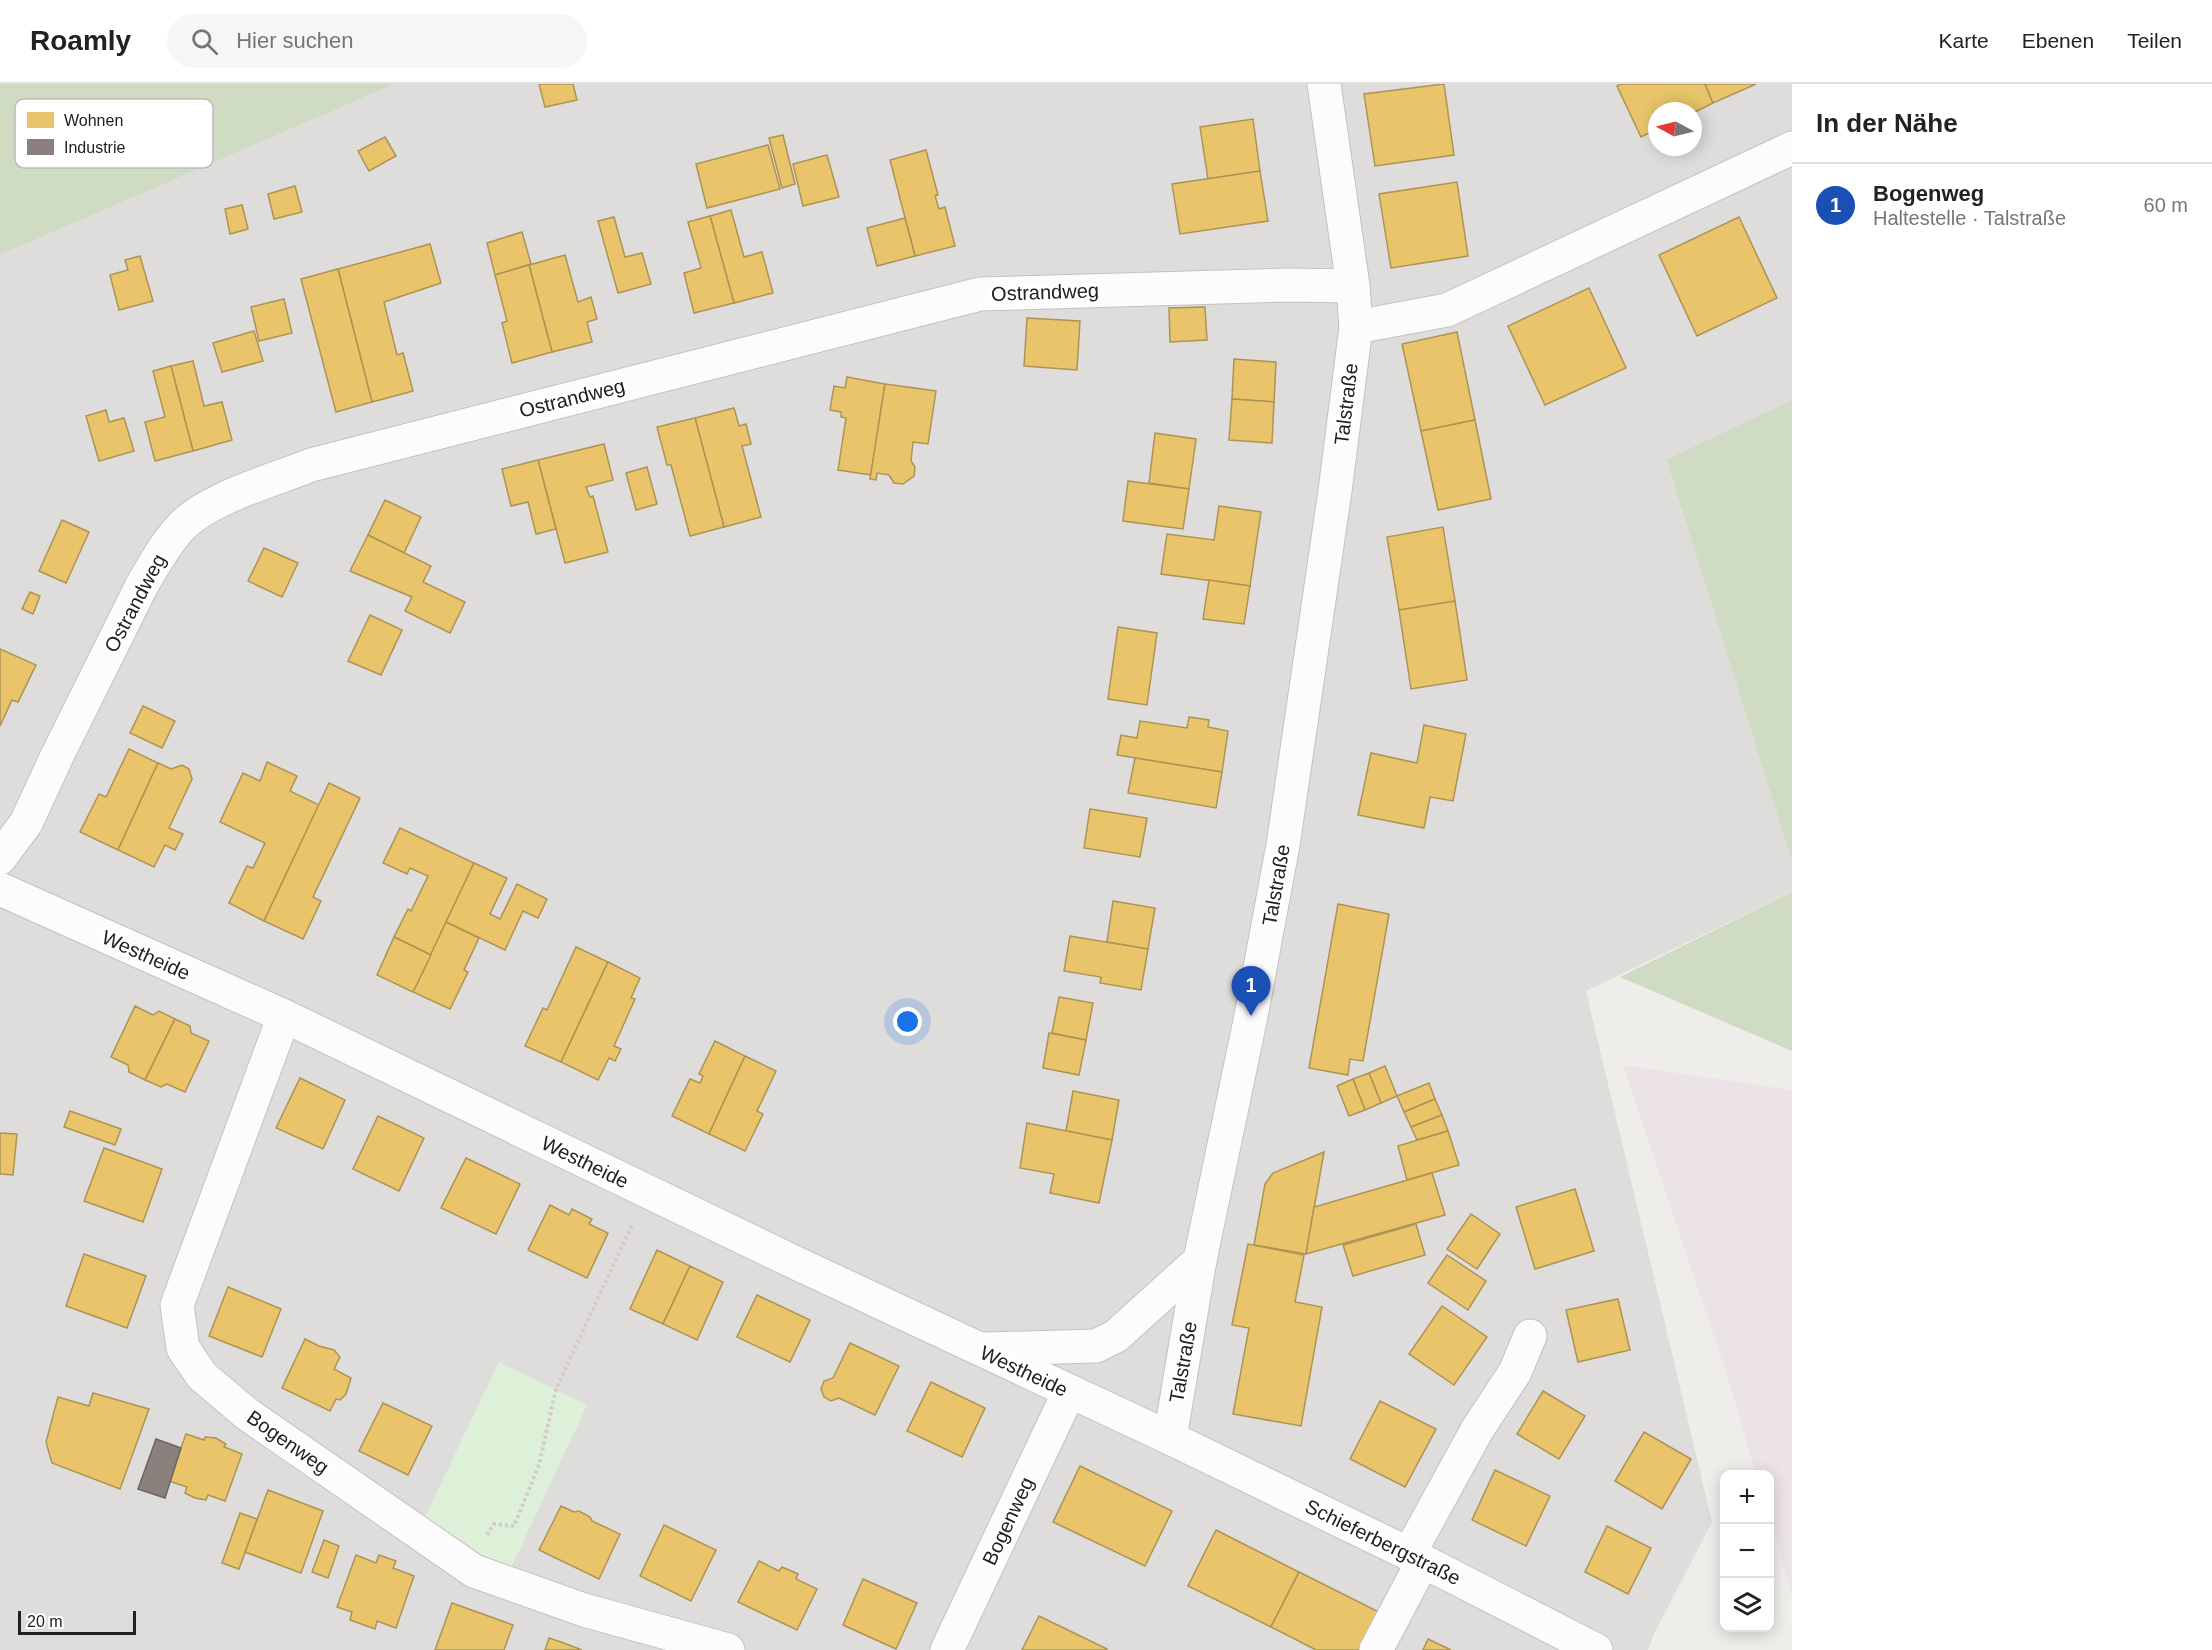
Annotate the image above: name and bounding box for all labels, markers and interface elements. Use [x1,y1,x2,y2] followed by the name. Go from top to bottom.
[167,14,587,68] search box
[30,25,131,56] text: Roamly
[188,25,221,58] icon: search
[236,28,354,53] text: Hier suchen
[1939,29,1989,52] text: Karte
[2022,29,2094,52] text: Ebenen
[2127,29,2182,52] text: Teilen
[15,99,213,168] legend
[1648,102,1702,156] north arrow
[1816,108,1958,138] text: In der Nähe
[64,112,123,129] text: Wohnen
[64,139,125,156] text: Industrie
[1873,181,1984,206] text: Bogenweg
[1830,194,1841,216] text: 1
[2144,194,2188,216] text: 60 m
[1873,207,2066,229] text: Haltestelle · Talstraße
[991,279,1099,305] street label: Ostrandweg
[1330,362,1362,446] street label: Talstraße
[517,374,627,422] street label: Ostrandweg
[100,550,170,656] street label: Ostrandweg
[1258,843,1294,927] street label: Talstraße
[99,926,193,984] street label: Westheide
[1232,966,1270,1016] pin: 1
[893,1007,922,1036] your location
[538,1131,632,1193] street label: Westheide
[1165,1320,1201,1404] street label: Talstraße
[977,1341,1071,1401] street label: Westheide
[243,1406,333,1478] street label: Bogenweg
[1720,1470,1774,1632] map controls
[1720,1470,1774,1524] button: +
[978,1474,1038,1568] street label: Bogenweg
[1302,1495,1464,1589] street label: Schieferbergstraße
[1720,1524,1774,1578] button: −
[1720,1578,1774,1632] button: layers
[18,1608,136,1636] scale bar
[27,1613,63,1630] text: 20 m

